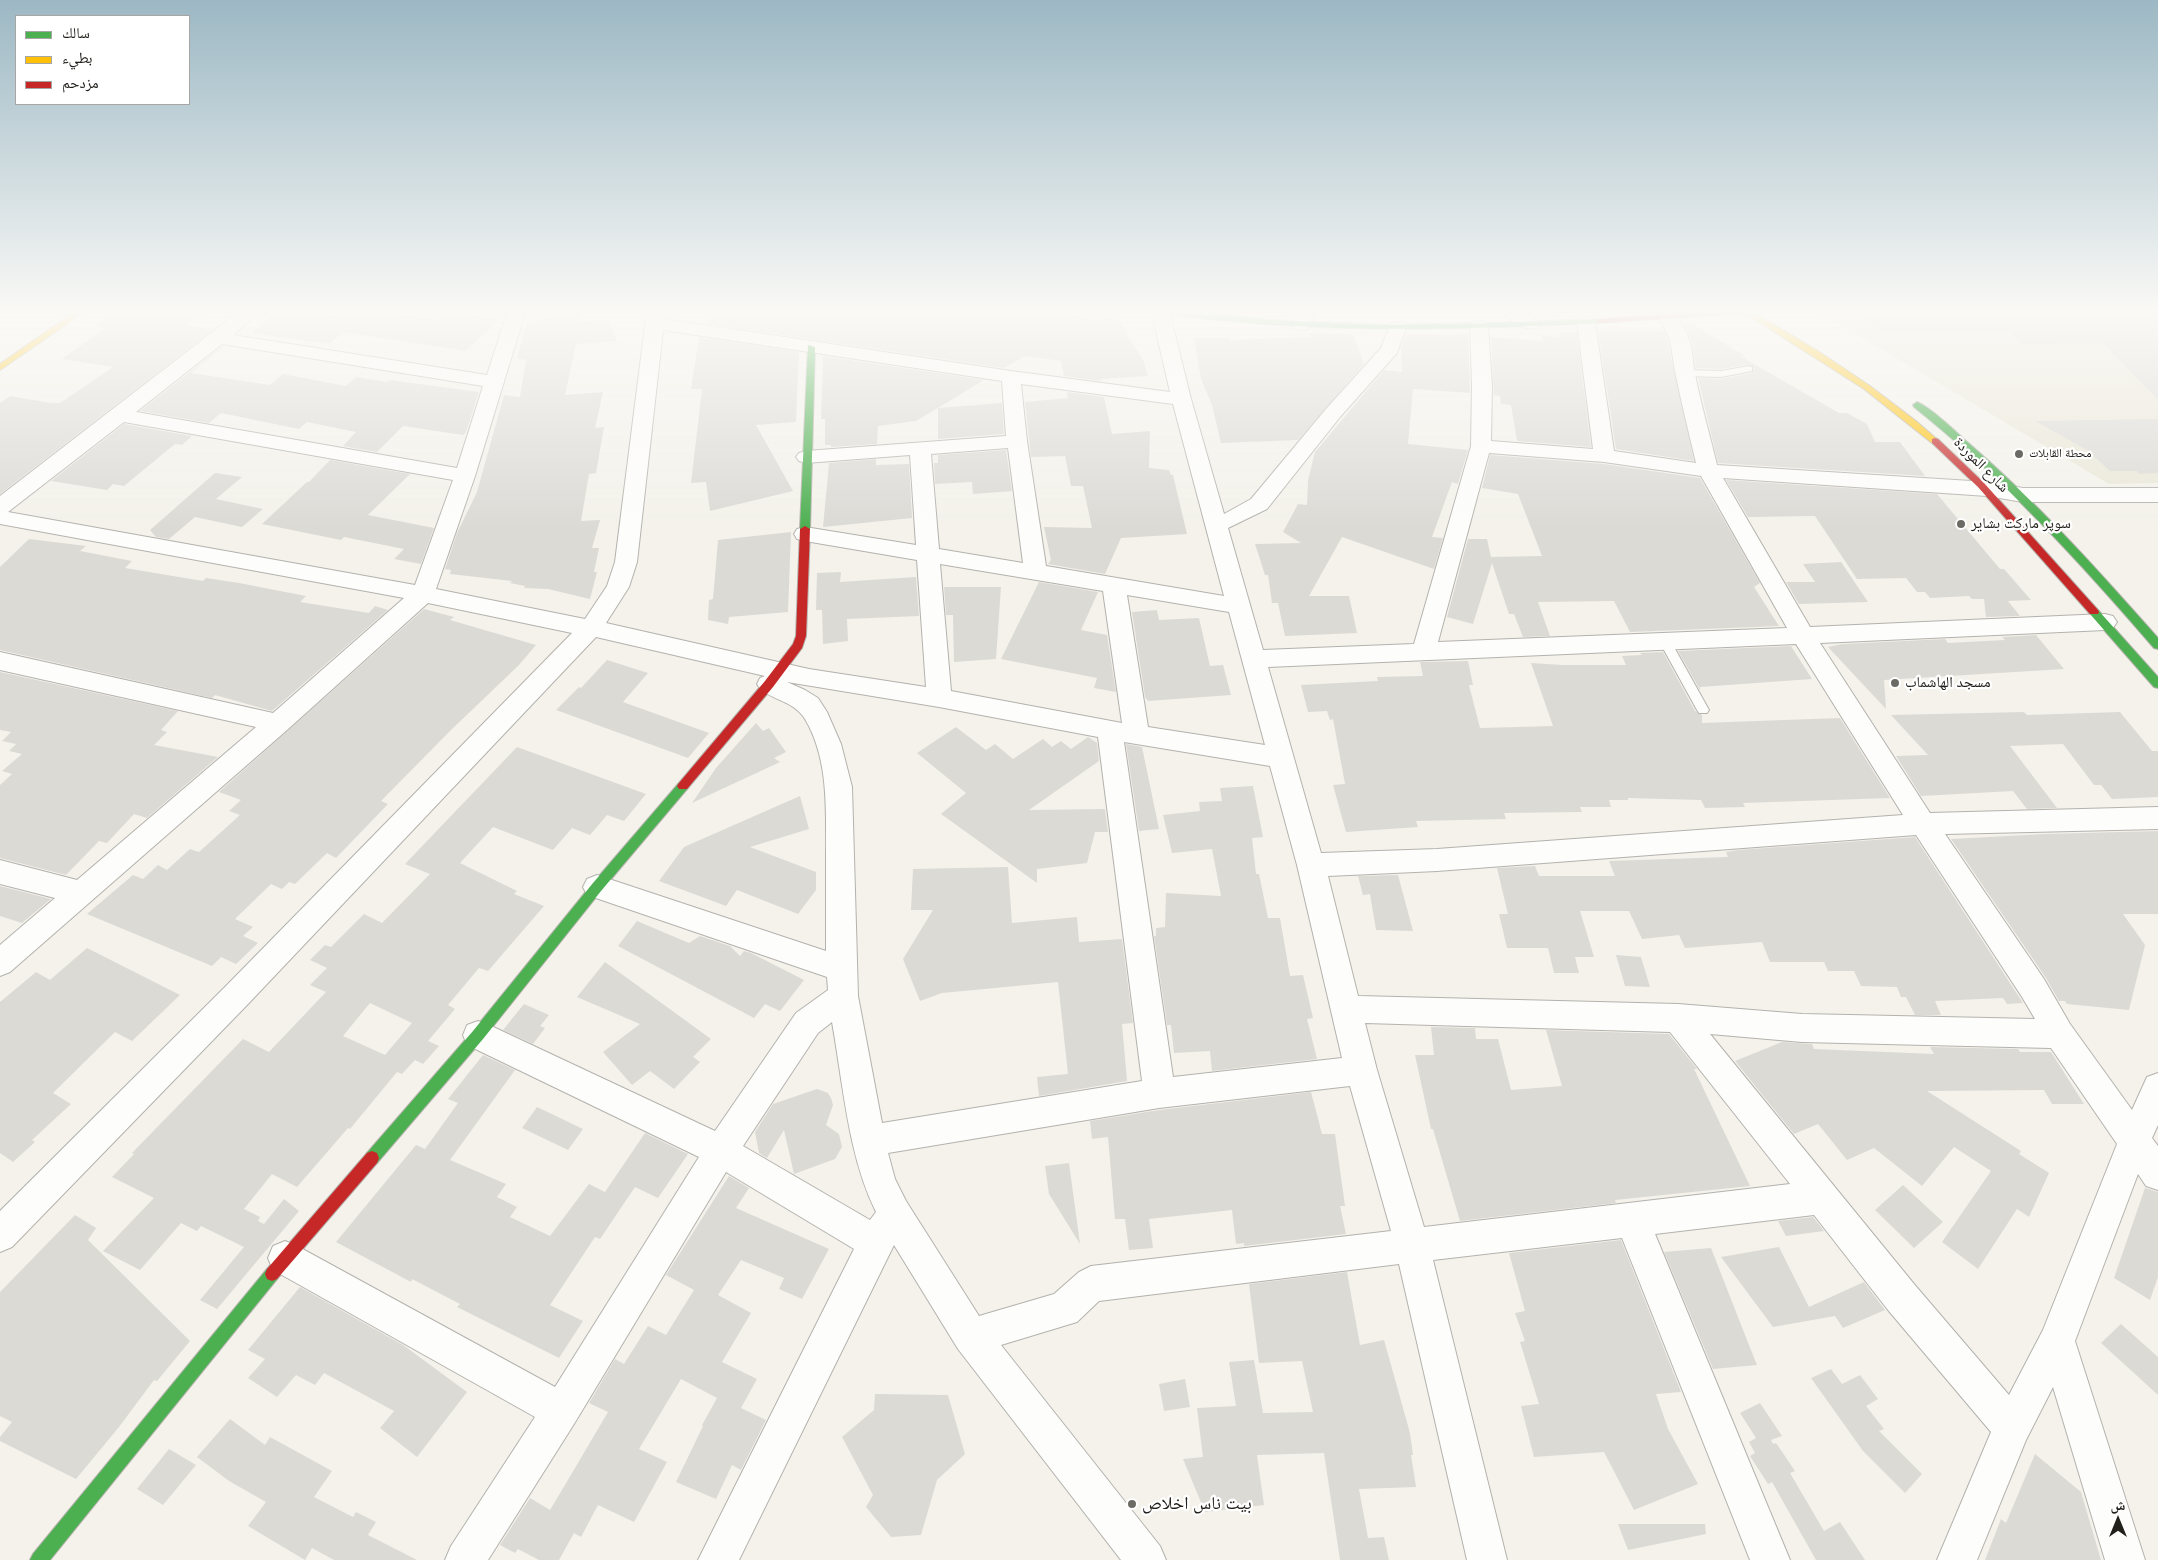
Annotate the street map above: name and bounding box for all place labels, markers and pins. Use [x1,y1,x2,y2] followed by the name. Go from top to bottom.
[2029,447,2092,461] place label: محطة القابلات
[2013,448,2025,460] marker: محطة القابلات
[1971,515,2071,533] place label: سوپر مارکت بشاير
[1955,518,1967,530] marker: سوپر مارکت بشاير
[1905,674,1990,692] place label: مسجد الهاشماب
[1889,677,1901,689] marker: مسجد الهاشماب
[1142,1493,1252,1515] place label: بيت ناس اخلاص
[1126,1498,1138,1510] marker: بيت ناس اخلاص

